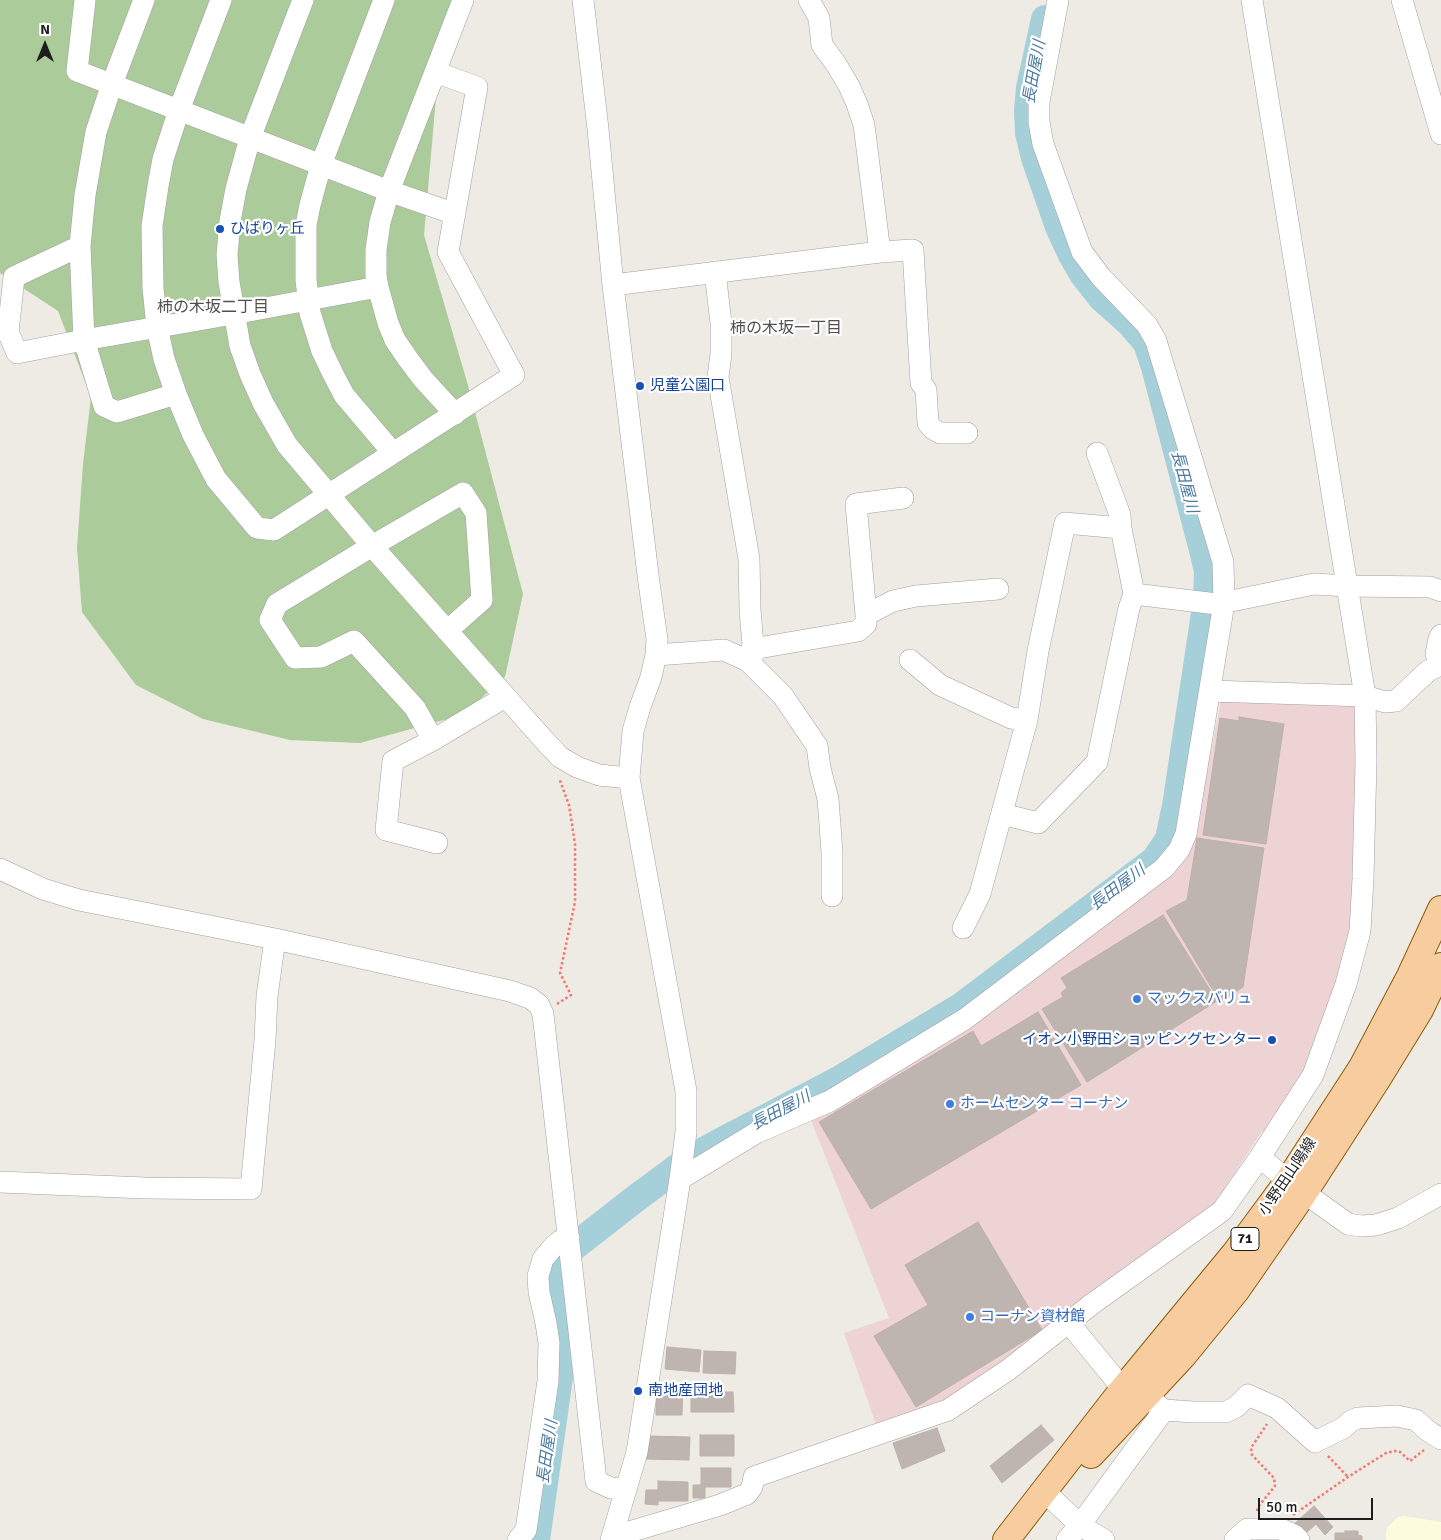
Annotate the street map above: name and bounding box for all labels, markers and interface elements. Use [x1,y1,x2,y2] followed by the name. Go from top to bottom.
[20,20,70,70] north arrow
[40,21,50,38] text: N
[1020,39,1050,105] water label: 長田屋川
[230,220,305,238] place label: ひばりヶ丘
[214,223,226,235] marker: ひばりヶ丘
[157,298,269,318] district label: 柿の木坂二丁目
[730,319,842,339] district label: 柿の木坂一丁目
[650,377,725,395] place label: 児童公園口
[634,380,646,392] marker: 児童公園口
[1166,449,1202,515] water label: 長田屋川
[1087,861,1149,915] water label: 長田屋川
[1147,990,1252,1008] place label: マックスバリュ
[1131,993,1143,1005] marker: マックスバリュ
[1022,1031,1262,1049] place label: イオン小野田ショッピングセンター
[1266,1034,1278,1046] marker: イオン小野田ショッピングセンター
[748,1088,814,1134] water label: 長田屋川
[960,1095,1128,1113] place label: ホームセンター コーナン
[944,1098,956,1110] marker: ホームセンター コーナン
[1255,1135,1321,1219] street label: 小野田山陽線
[1231,1228,1259,1250] road number: 71
[980,1308,1085,1326] place label: コーナン資材館
[964,1311,976,1323] marker: コーナン資材館
[648,1382,723,1400] place label: 南地産団地
[632,1385,644,1397] marker: 南地産団地
[534,1419,562,1485] water label: 長田屋川
[1261,1488,1376,1520] scale bar
[1266,1498,1297,1516] text: 50 m

